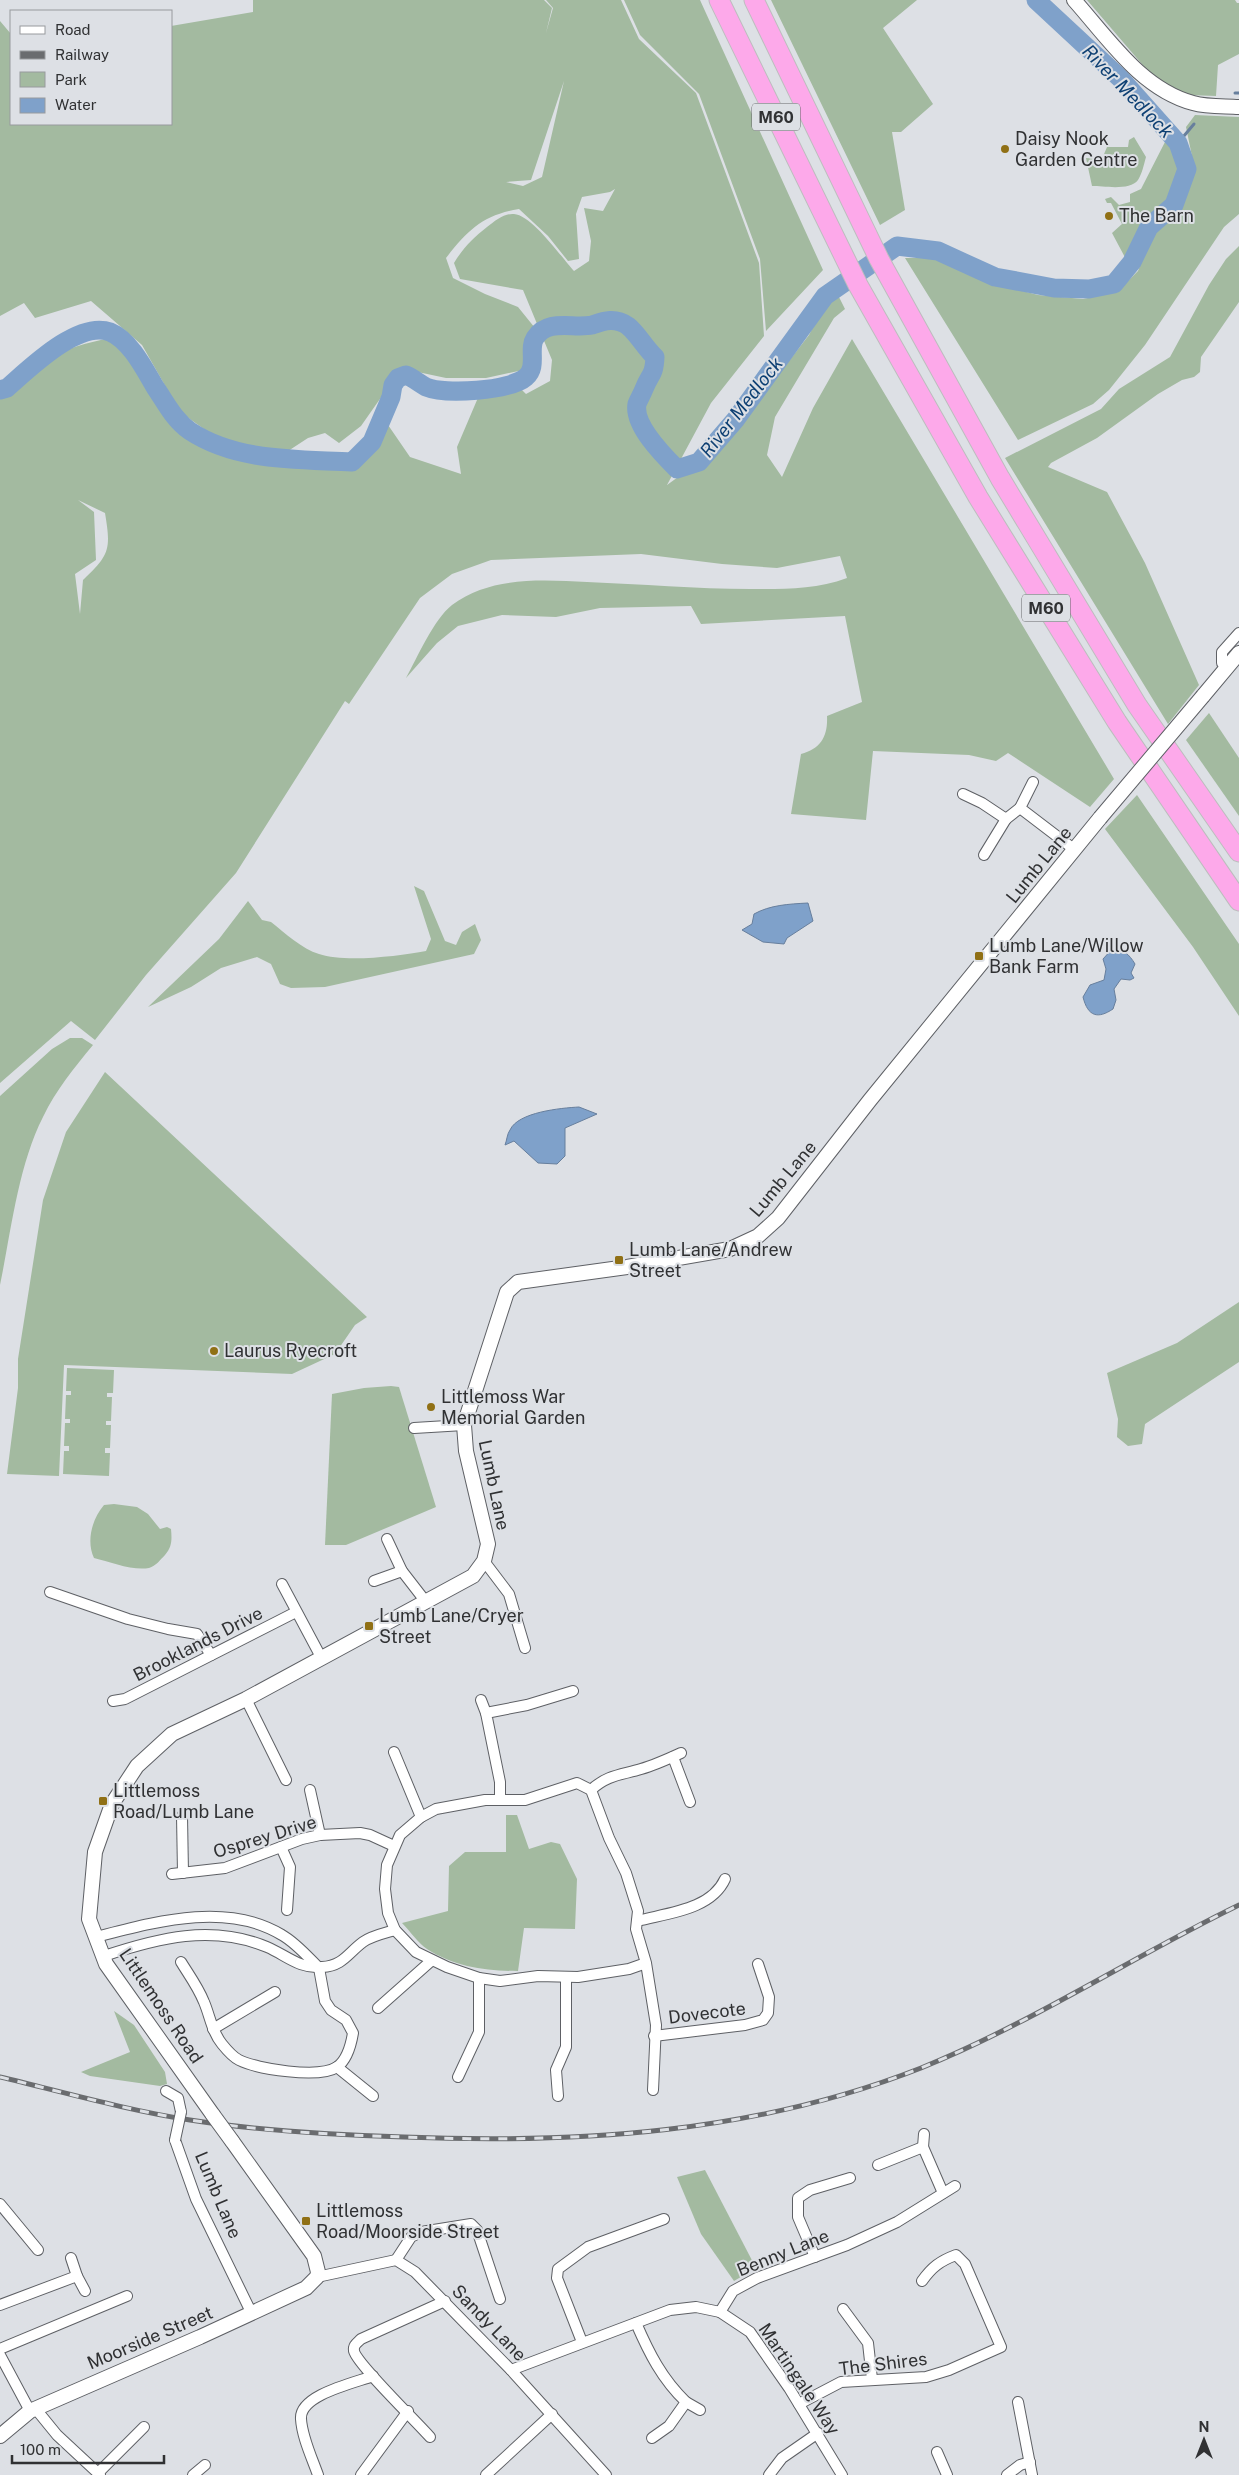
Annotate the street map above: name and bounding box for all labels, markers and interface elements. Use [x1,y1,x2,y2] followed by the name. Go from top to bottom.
[10,10,172,125] legend
[55,21,91,38] text: Road
[1078,40,1179,143] water label: River Medlock
[55,46,109,63] text: Railway
[55,71,87,88] text: Park
[55,96,97,113] text: Water
[752,104,800,130] road number: M60
[1015,128,1137,170] place label: Daisy Nook Garden Centre
[999,143,1011,155] marker: Daisy Nook Garden Centre
[1119,205,1194,226] place label: The Barn
[1103,210,1115,222] marker: The Barn
[695,352,787,462] water label: River Medlock
[1022,594,1070,622] road number: M60
[1001,822,1076,907] street label: Lumb Lane
[989,935,1144,977] place label: Lumb Lane/Willow Bank Farm
[973,950,985,962] marker: Lumb Lane/Willow Bank Farm
[745,1137,820,1221] street label: Lumb Lane
[629,1239,793,1281] place label: Lumb Lane/Andrew Street
[613,1254,625,1266] marker: Lumb Lane/Andrew Street
[224,1340,357,1361] place label: Laurus Ryecroft
[208,1345,220,1357] marker: Laurus Ryecroft
[441,1386,585,1428] place label: Littlemoss War Memorial Garden
[425,1401,437,1413] marker: Littlemoss War Memorial Garden
[475,1438,514,1532] street label: Lumb Lane
[130,1602,266,1685] street label: Brooklands Drive
[379,1605,524,1647] place label: Lumb Lane/Cryer Street
[363,1620,375,1632] marker: Lumb Lane/Cryer Street
[113,1780,254,1822] place label: Littlemoss Road/Lumb Lane
[97,1795,109,1807] marker: Littlemoss Road/Lumb Lane
[211,1811,319,1862] street label: Osprey Drive
[115,1944,208,2067] street label: Littlemoss Road
[667,1997,747,2028] street label: Dovecote
[191,2148,246,2241] street label: Lumb Lane
[316,2200,499,2242] place label: Littlemoss Road/Moorside Street
[300,2215,312,2227] marker: Littlemoss Road/Moorside Street
[734,2225,832,2281] street label: Benny Lane
[448,2280,531,2365] street label: Sandy Lane
[84,2302,216,2373] street label: Moorside Street
[754,2319,845,2439] street label: Martingale Way
[838,2348,928,2379] street label: The Shires
[1179,2415,1229,2465] north arrow
[1199,2419,1209,2435] text: N
[12,2432,165,2464] scale bar
[20,2441,61,2458] text: 100 m

